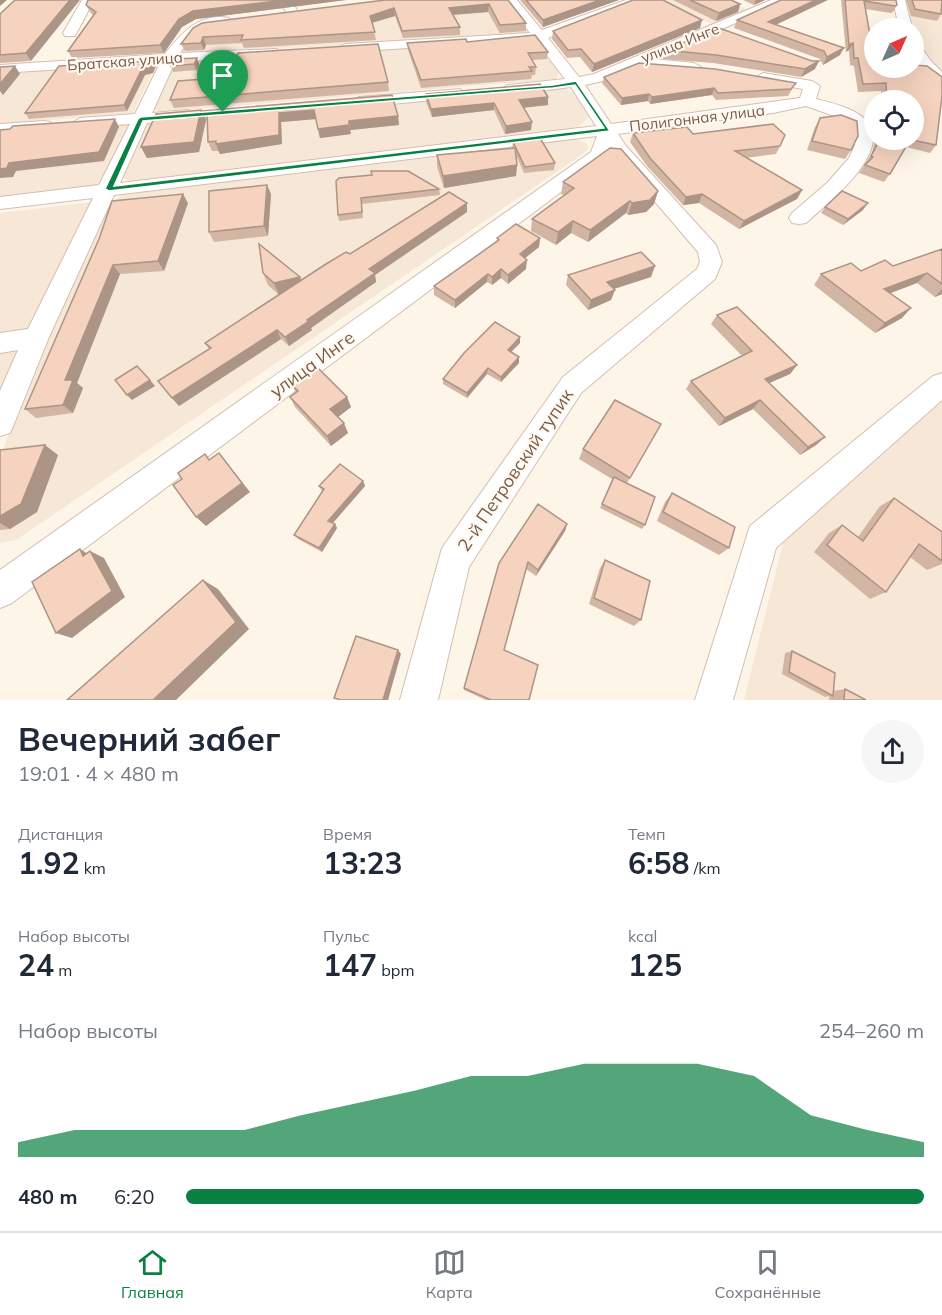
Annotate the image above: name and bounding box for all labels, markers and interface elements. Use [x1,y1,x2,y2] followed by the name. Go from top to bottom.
[864,18,924,78] north arrow
[864,18,924,150] map controls
[638,19,722,67] street label: улица Инге
[67,47,183,75] street label: Братская улица
[197,50,248,112] pin
[206,59,239,92] icon: arrive
[864,90,924,150] button: locate
[628,100,766,136] street label: Полигонная улица
[265,325,359,403] street label: улица Инге
[452,384,578,556] street label: 2-й Петровский тупик
[18,718,280,759] text: Вечерний забег
[861,720,924,783] button: share
[18,761,179,786] text: 19:01 · 4 × 480 m
[18,824,103,844] text: Дистанция
[323,824,372,844] text: Время
[628,824,666,844] text: Темп
[18,844,79,882] text: 1.92
[323,844,402,882] text: 13:23
[628,844,689,882] text: 6:58
[79,858,106,878] text: km
[689,858,720,878] text: /km
[18,926,130,946] text: Набор высоты
[323,926,370,946] text: Пульс
[628,926,657,946] text: kcal
[18,946,54,984] text: 24
[323,946,377,984] text: 147
[628,946,682,984] text: 125
[54,960,72,980] text: m
[377,960,414,980] text: bpm
[18,1018,158,1043] text: Набор высоты
[819,1018,924,1043] text: 254–260 m
[18,1184,77,1209] text: 480 m
[114,1184,155,1209] text: 6:20
[121,1246,184,1302] tab: Главная
[426,1246,473,1302] tab: Карта
[715,1246,821,1302] tab: Сохранённые

